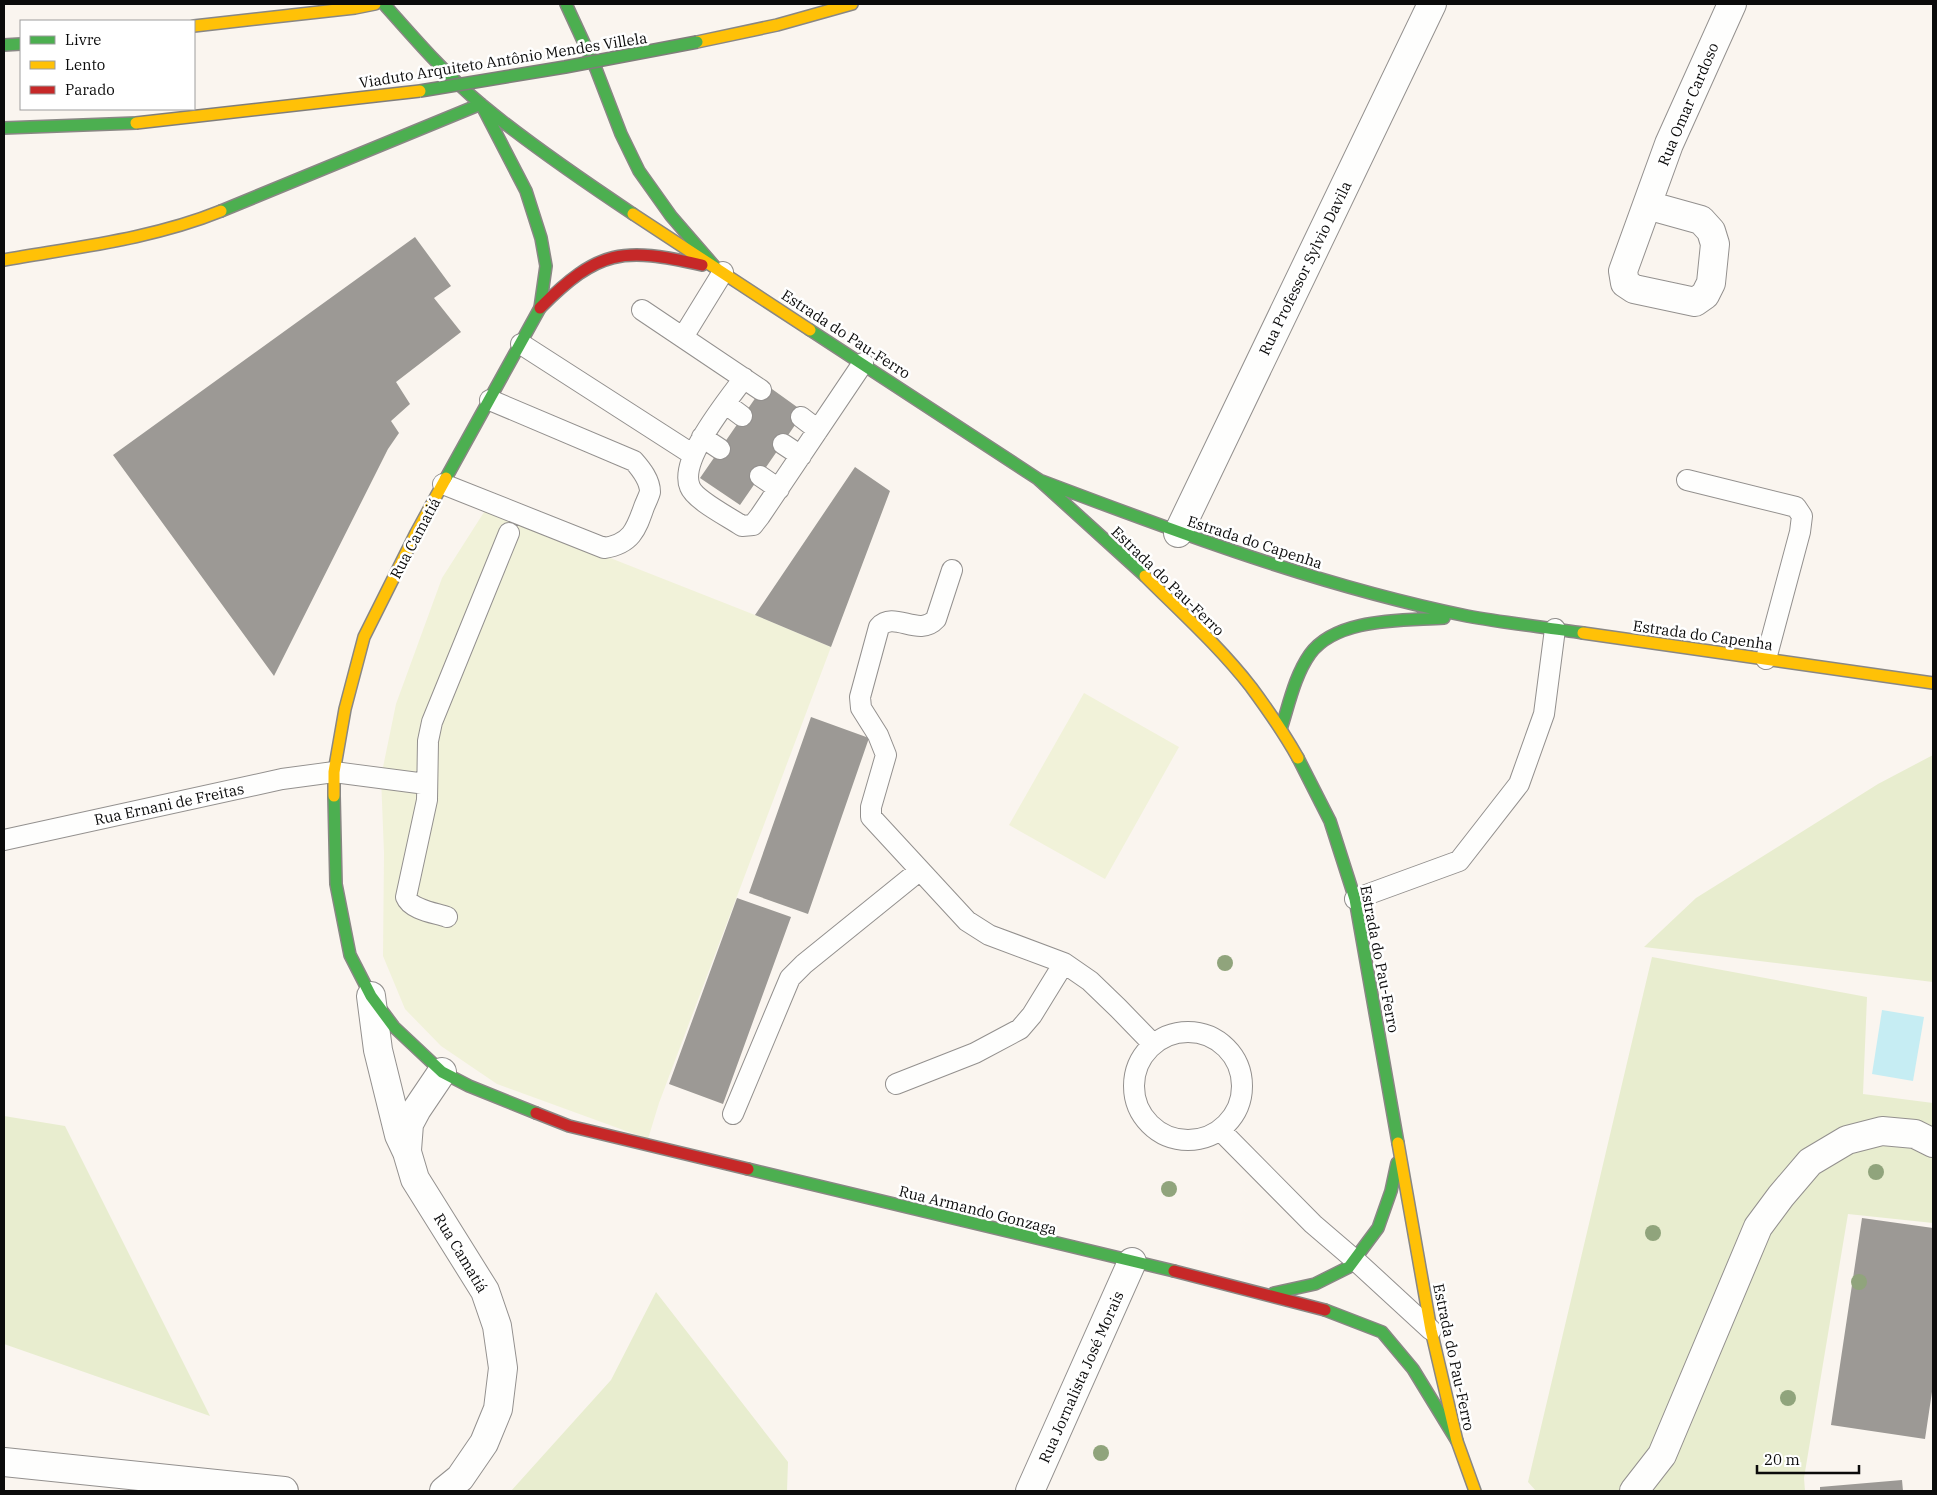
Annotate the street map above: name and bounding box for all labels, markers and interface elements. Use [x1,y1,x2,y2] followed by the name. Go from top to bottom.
[20,20,195,110] legend
[358,28,648,92] street label: Viaduto Arquiteto Antônio Mendes Villela
[65,30,101,49] text: Livre
[1653,39,1723,169] street label: Rua Omar Cardoso
[65,55,105,74] text: Lento
[65,80,115,99] text: Parado
[1255,178,1355,358] street label: Rua Professor Sylvio Davila
[778,285,914,383] street label: Estrada do Pau-Ferro
[386,494,444,582] street label: Rua Camatiá
[1185,511,1325,573] street label: Estrada do Capenha
[1108,522,1228,640] street label: Estrada do Pau-Ferro
[1632,616,1774,654] street label: Estrada do Capenha
[92,779,246,829] street label: Rua Ernani de Freitas
[1356,884,1404,1034] street label: Estrada do Pau-Ferro
[897,1181,1059,1239] street label: Rua Armando Gonzaga
[430,1210,492,1296] street label: Rua Camatiá
[1429,1282,1479,1432] street label: Estrada do Pau-Ferro
[1034,1288,1128,1466] street label: Rua Jornalista José Morais
[1757,1442,1860,1474] scale bar
[1764,1450,1800,1469] text: 20 m

